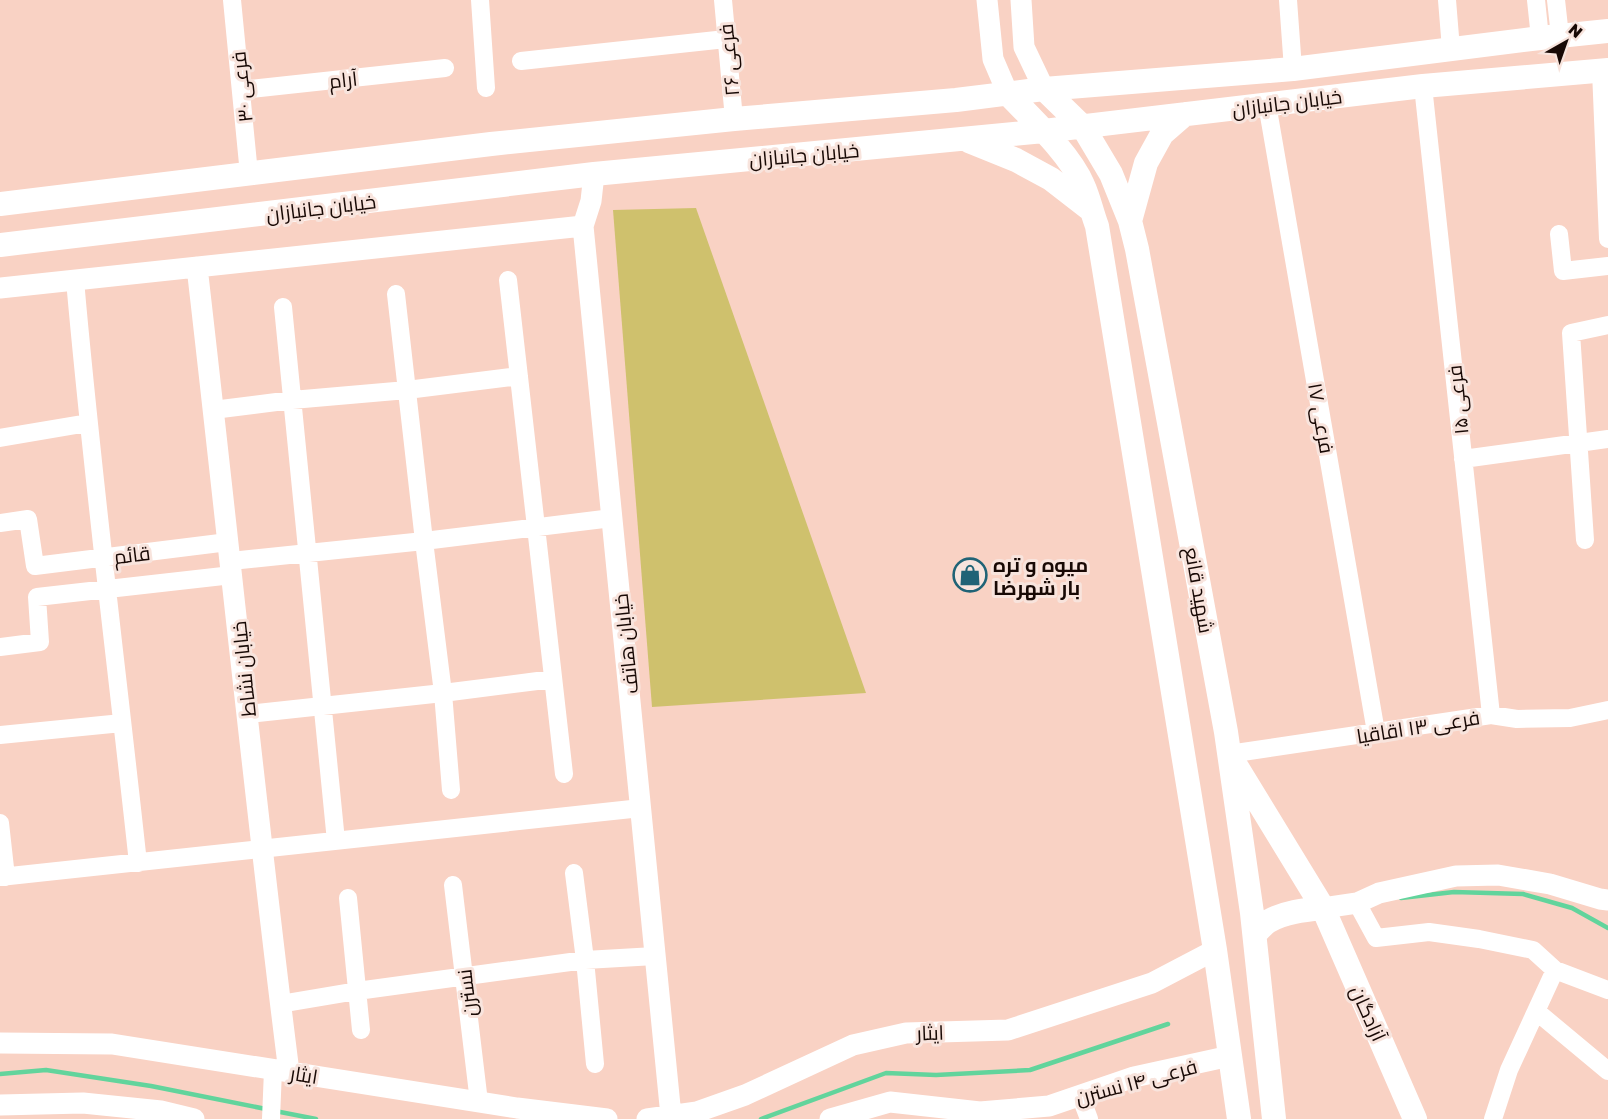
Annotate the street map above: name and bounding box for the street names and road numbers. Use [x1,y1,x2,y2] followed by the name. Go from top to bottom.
[713,23,745,97] street label: فرعی ۲۶
[225,50,259,124] street label: فرعی ۳۰
[328,66,359,95] street label: آرام
[1231,83,1344,123] street label: خیابان جانبازان
[748,137,860,173] street label: خیابان جانبازان
[265,188,378,228] street label: خیابان جانبازان
[1441,364,1475,436] street label: فرعی ۱۵
[1302,381,1340,456] street label: فرعی ۱۷
[112,540,152,571] street label: قائم
[1178,545,1219,636] street label: شهید قانع
[608,592,644,695] street label: خیابان هاتف
[226,620,262,718] street label: خیابان نشاط
[1355,704,1482,750] street label: فرعی ۱۳ اقاقیا
[451,968,483,1018] street label: نسترن
[1344,981,1392,1046] street label: آزادگان
[915,1020,944,1046] street label: ایثار
[1073,1053,1200,1111] street label: فرعی ۱۴ نسترن
[287,1060,320,1089] street label: ایثار

